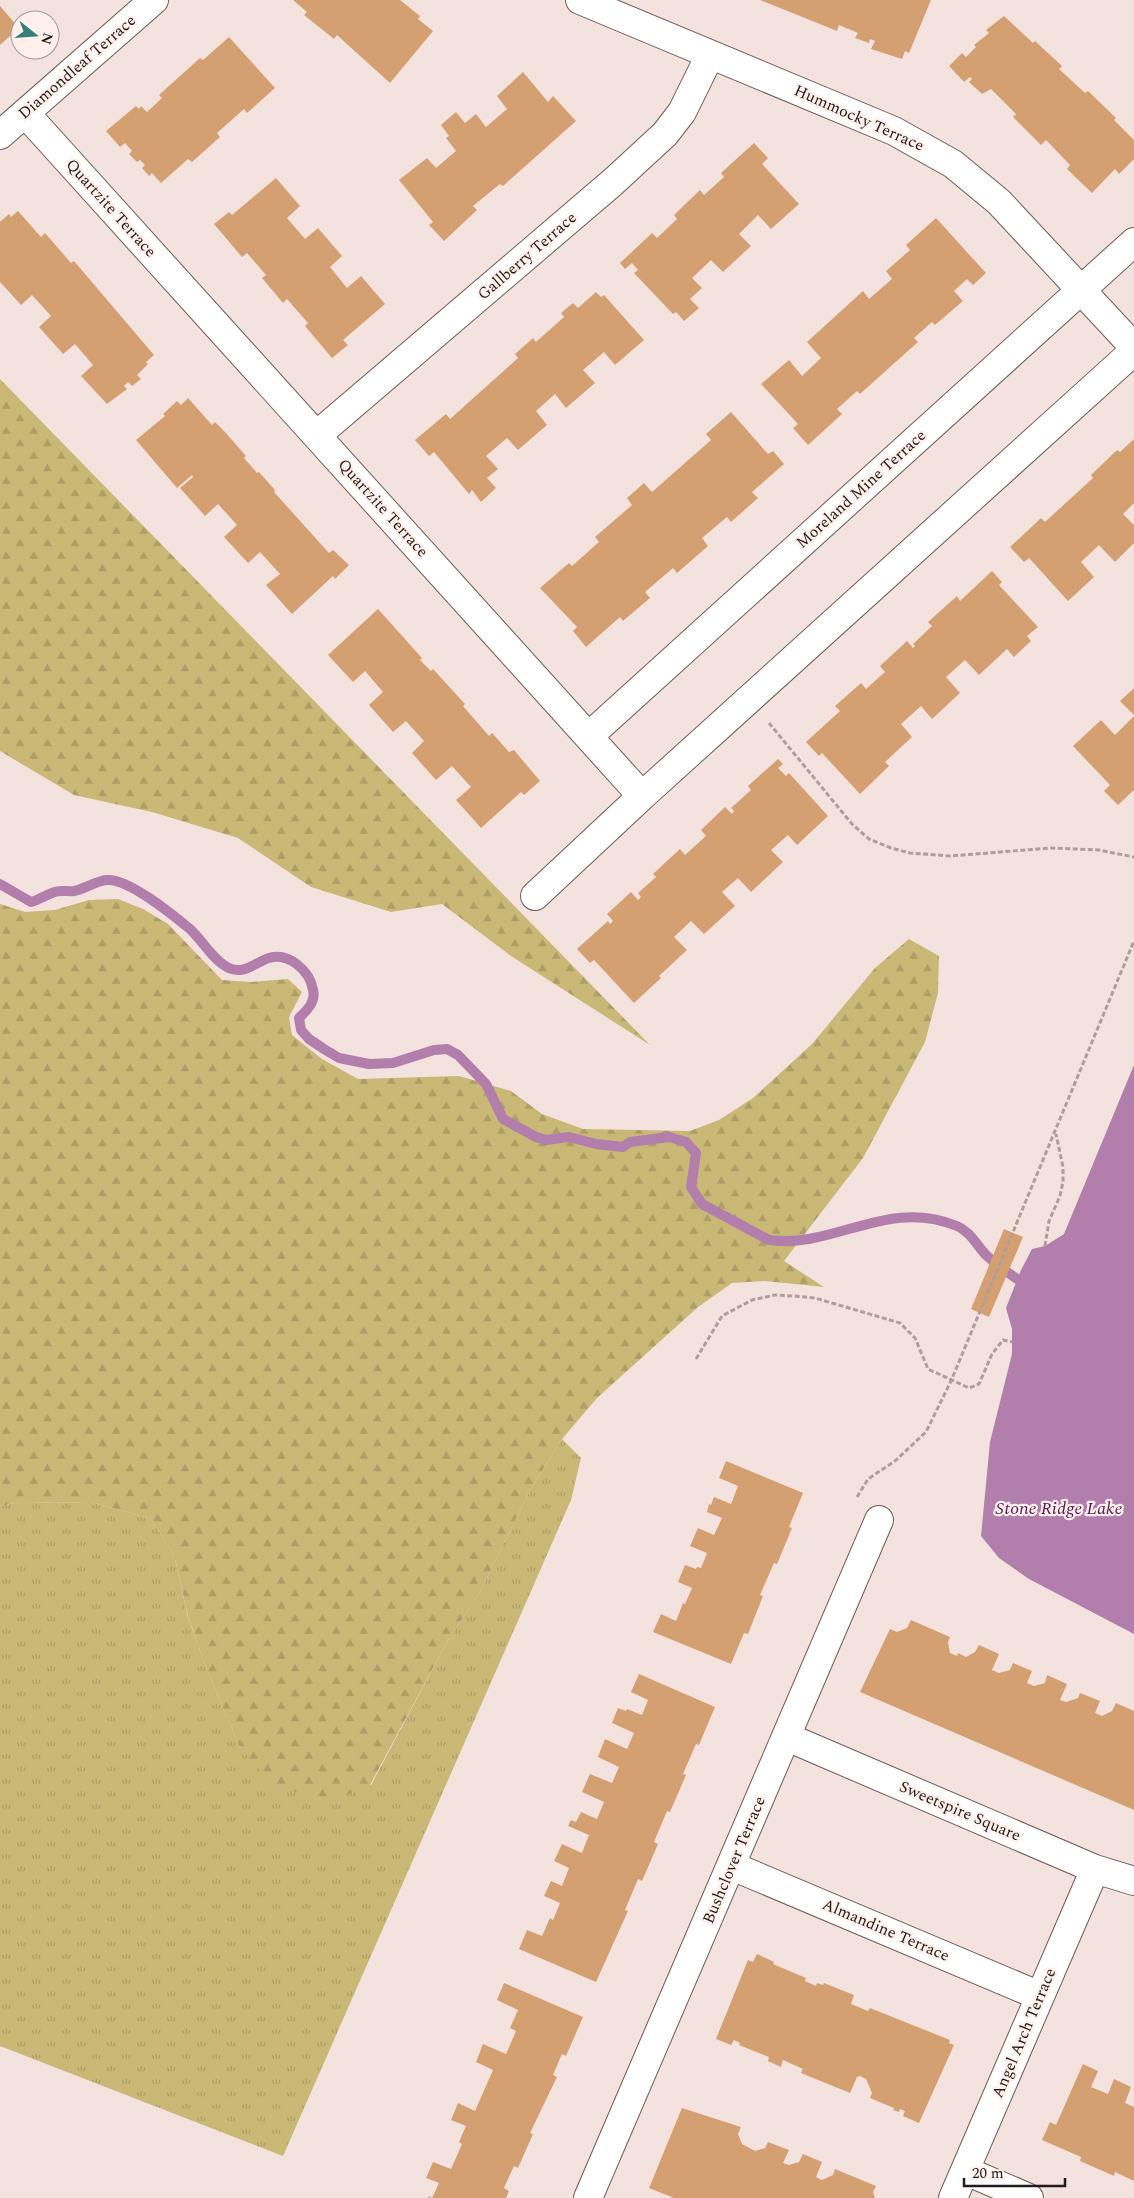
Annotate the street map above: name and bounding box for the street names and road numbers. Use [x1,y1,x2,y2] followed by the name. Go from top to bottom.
[13,9,141,125] street label: Diamondleaf Terrace
[790,79,928,157] street label: Hummocky Terrace
[60,153,162,263] street label: Quartzite Terrace
[472,206,582,306] street label: Gallberry Terrace
[791,424,931,554] street label: Moreland Mine Terrace
[332,453,434,563] street label: Quartzite Terrace
[896,1775,1024,1847] street label: Sweetspire Square
[696,1793,772,1927] street label: Bushclover Terrace
[819,1892,953,1968] street label: Almandine Terrace
[986,1964,1062,2102] street label: Angel Arch Terrace

